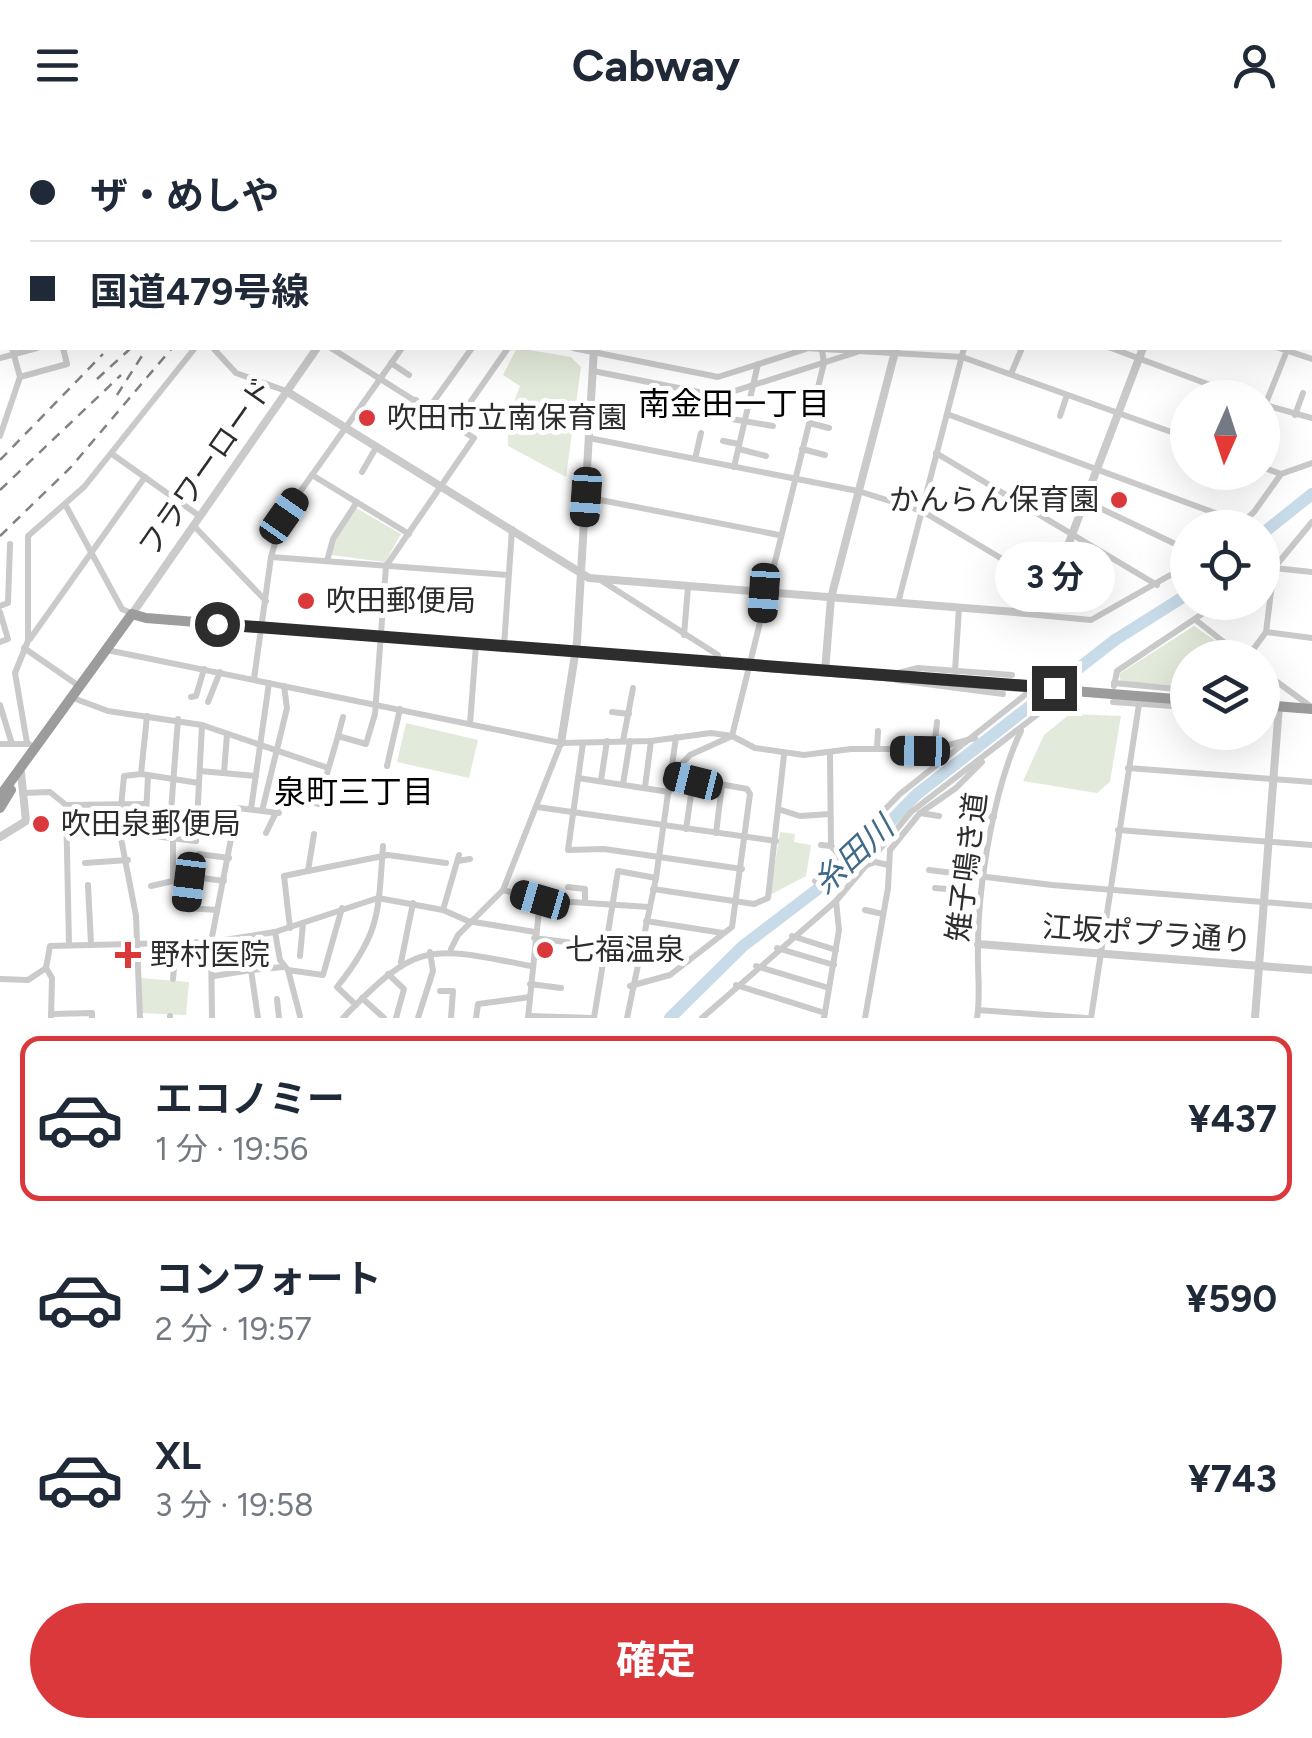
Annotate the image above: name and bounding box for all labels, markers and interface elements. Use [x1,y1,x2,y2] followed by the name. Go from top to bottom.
[30,38,85,93] icon: menu
[572,38,740,92] text: Cabway
[1227,38,1282,93] icon: person
[90,173,280,219] text: ザ・めしや
[90,269,309,315] text: 国道479号線
[130,370,281,563] street label: フラワーロード
[1170,380,1280,490] north arrow
[1170,380,1280,750] map controls
[638,385,830,423] district label: 南金田一丁目
[387,399,627,436] place label: 吹田市立南保育園
[356,407,378,429] marker: 吹田市立南保育園
[569,466,603,528] car
[889,481,1099,518] place label: かんらん保育園
[255,483,313,549] car
[1108,489,1130,511] marker: かんらん保育園
[1170,510,1280,620] button: locate
[994,543,1114,613] callout: 3 分
[1026,558,1084,596] text: 3 分
[747,562,781,624] car
[326,582,476,619] place label: 吹田郵便局
[295,590,317,612] marker: 吹田郵便局
[195,602,240,647] route start
[1170,640,1280,750] button: layers
[1032,666,1077,711] route end
[890,735,950,767] car
[660,759,726,803] car
[274,773,434,811] district label: 泉町三丁目
[939,790,994,944] street label: 雉子鳴き道
[61,805,241,842] place label: 吹田泉郵便局
[805,806,903,902] water label: 糸田川
[30,813,52,835] marker: 吹田泉郵便局
[170,850,208,914] car
[507,877,573,923] car
[1041,908,1253,959] street label: 江坂ポプラ通り
[565,931,685,968] place label: 七福温泉
[150,936,270,973] place label: 野村医院
[534,939,556,961] marker: 七福温泉
[115,942,141,968] marker: 野村医院
[35,1074,125,1164] icon: car
[155,1076,345,1122] text: エコノミー
[1188,1096,1277,1142] text: ¥437
[155,1130,308,1168] text: 1 分 · 19:56
[35,1254,125,1344] icon: car
[155,1256,382,1302] text: コンフォート
[1186,1276,1277,1322] text: ¥590
[155,1310,312,1348] text: 2 分 · 19:57
[155,1433,201,1479] text: XL
[35,1434,125,1524] icon: car
[1188,1456,1277,1502] text: ¥743
[155,1486,314,1524] text: 3 分 · 19:58
[30,1603,1282,1718] button: 確定

